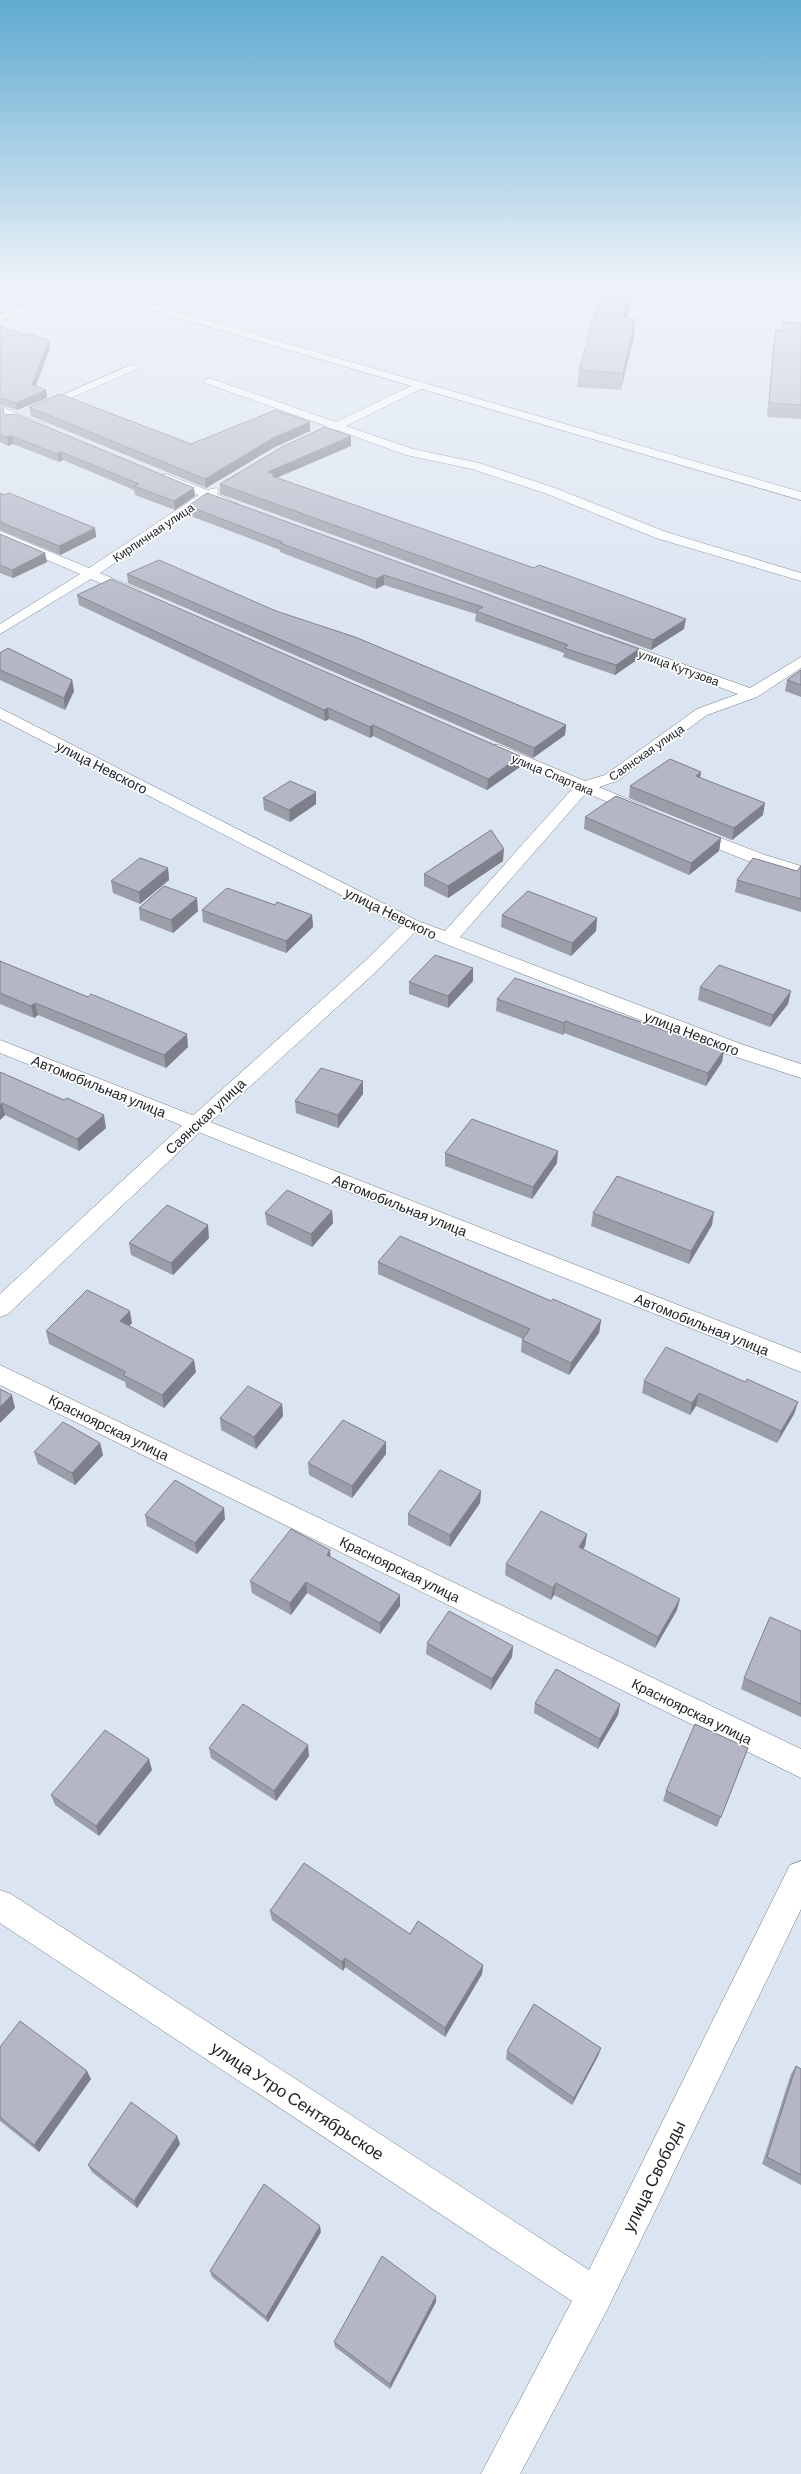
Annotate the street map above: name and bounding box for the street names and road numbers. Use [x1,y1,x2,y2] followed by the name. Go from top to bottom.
[110,499,197,565] street label: Кирпичная улица
[636,646,722,689] street label: улица Кутузова
[606,721,687,784] street label: Саянская улица
[54,737,151,797] street label: улица Невского
[509,750,596,799] street label: улица Спартака
[342,883,440,943] street label: улица Невского
[642,1007,742,1059] street label: улица Невского
[29,1051,169,1121] street label: Автомобильная улица
[161,1074,249,1157] street label: Саянская улица
[330,1170,470,1240] street label: Автомобильная улица
[632,1289,772,1359] street label: Автомобильная улица
[46,1390,172,1464] street label: Красноярская улица
[337,1532,463,1606] street label: Красноярская улица
[629,1674,755,1748] street label: Красноярская улица
[208,2037,388,2163] street label: улица Утро Сентябрьское
[617,2117,689,2235] street label: улица Свободы

